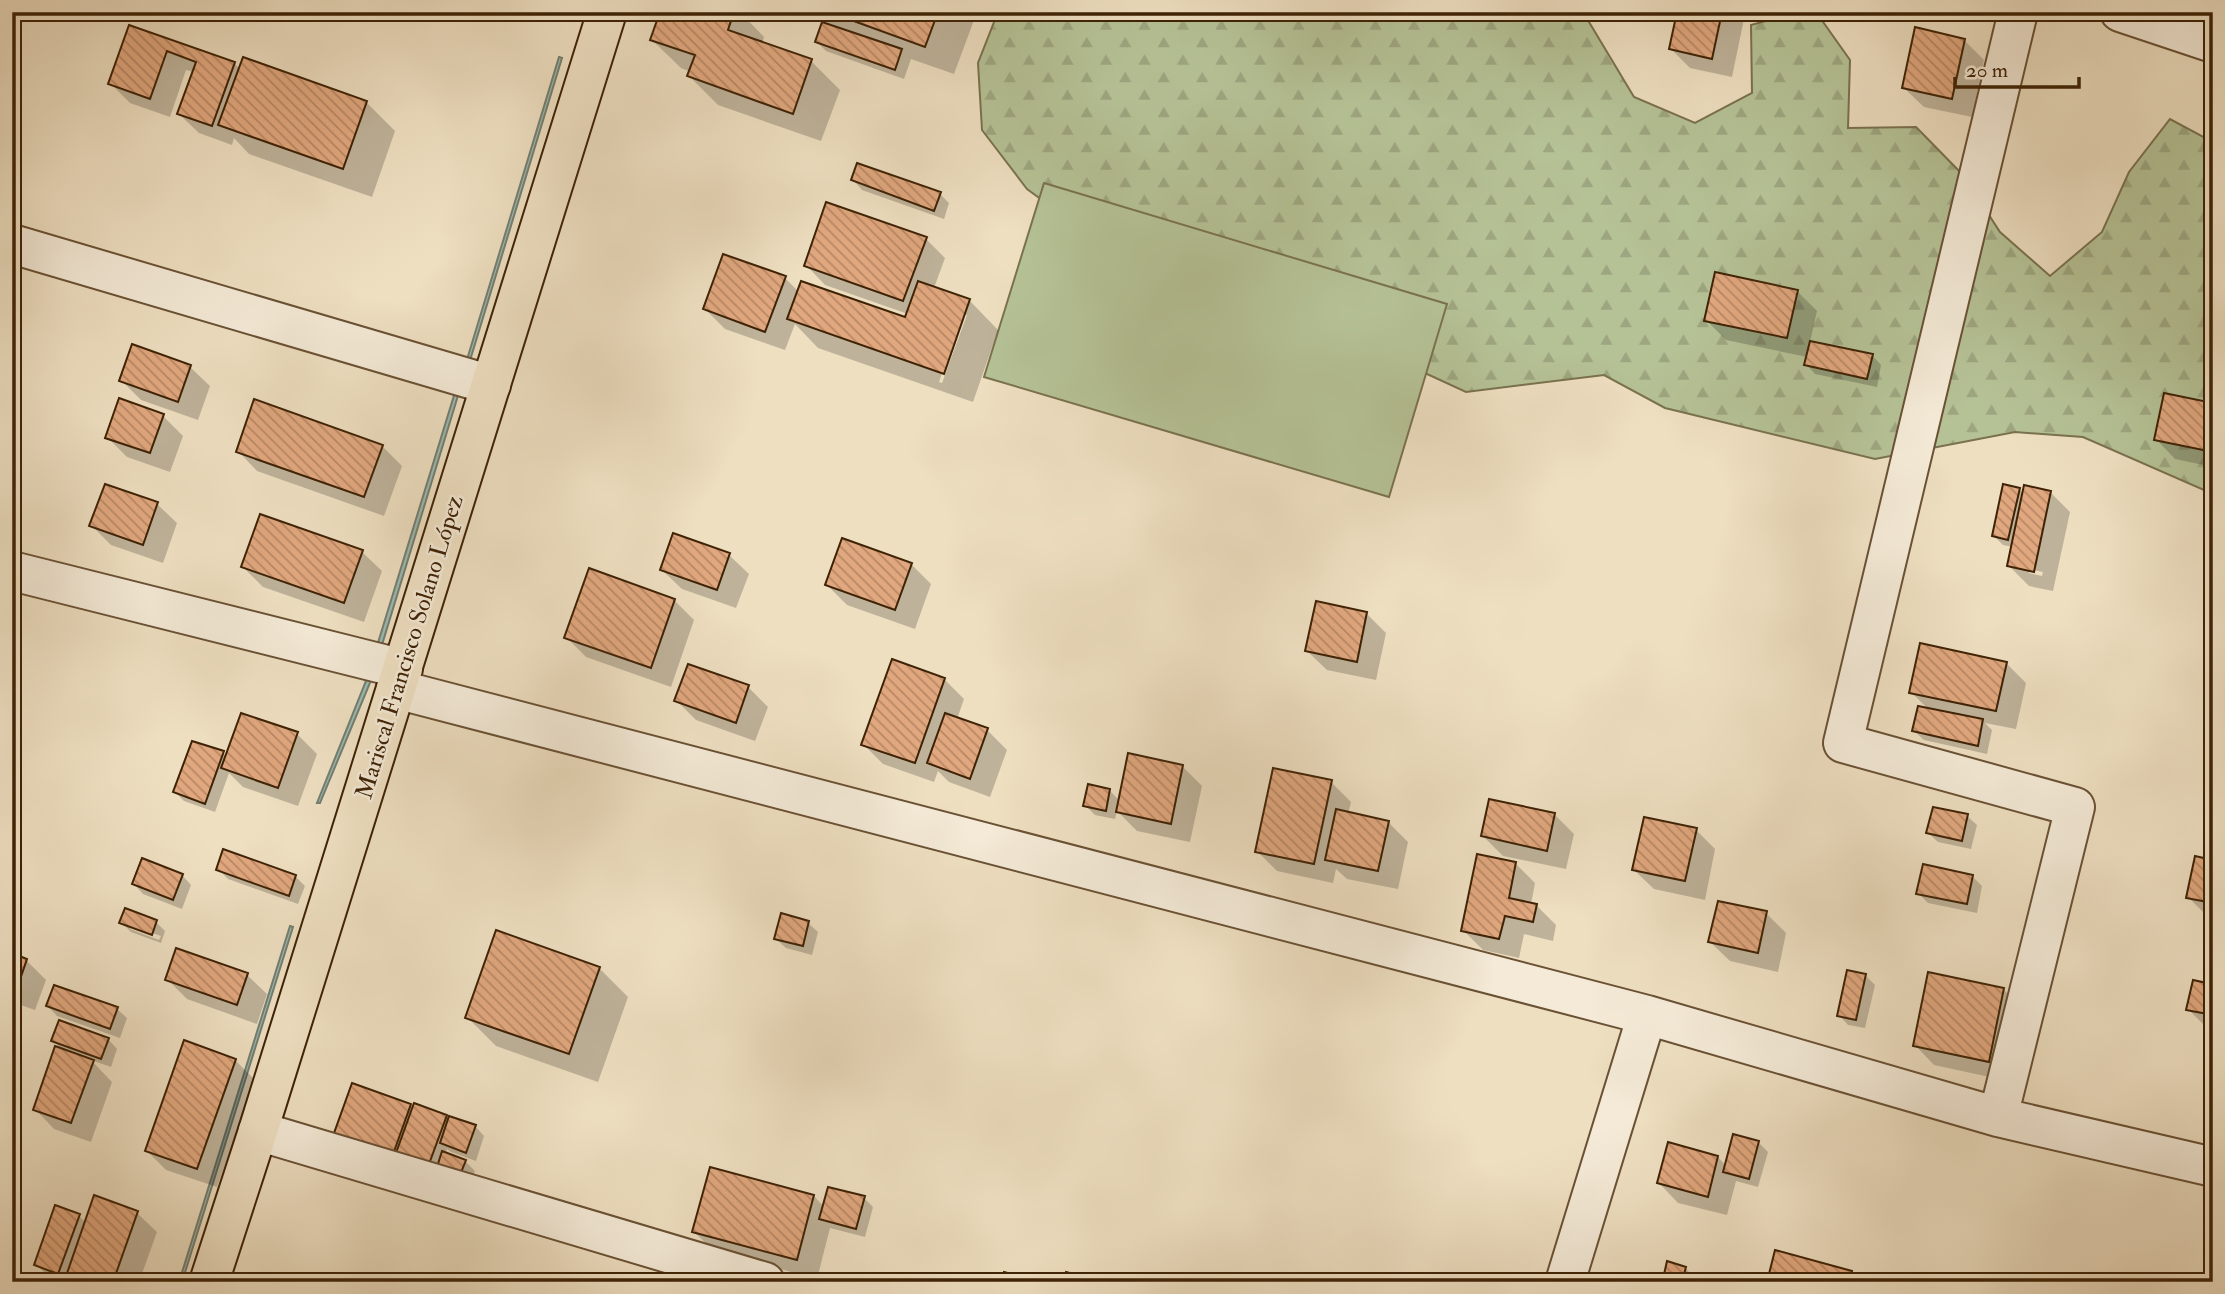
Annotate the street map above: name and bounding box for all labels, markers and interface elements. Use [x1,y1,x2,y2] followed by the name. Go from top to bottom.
[1955,46,2080,90] scale bar
[1966,57,2008,84] text: 20 m
[348,491,471,803] street label: Mariscal Francisco Solano López

